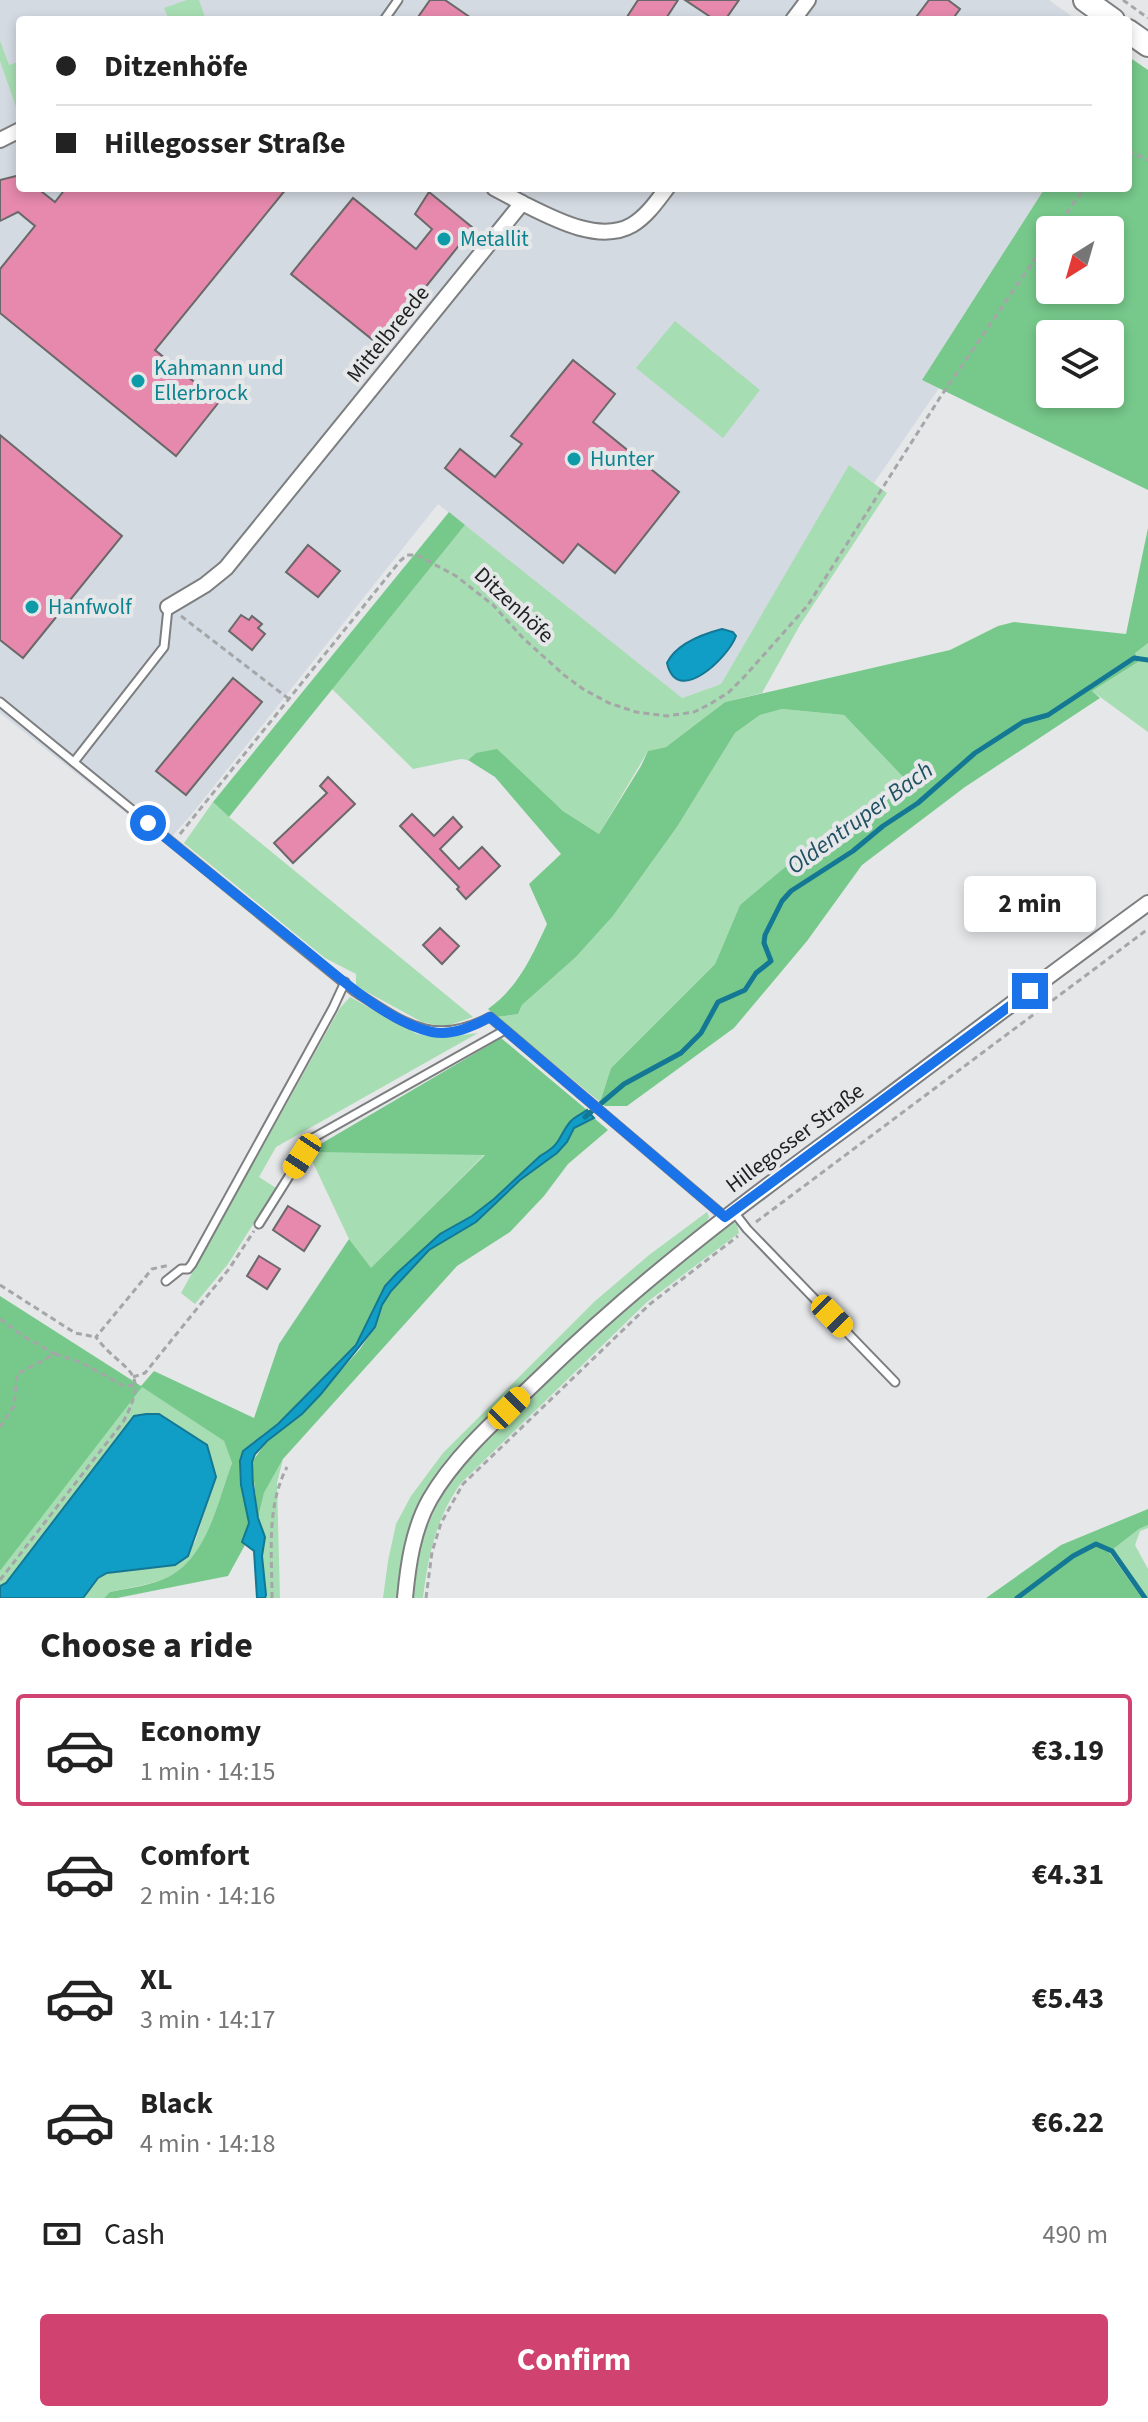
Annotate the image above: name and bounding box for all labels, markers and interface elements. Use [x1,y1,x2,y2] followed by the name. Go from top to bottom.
[104,45,248,88] text: Ditzenhöfe
[104,122,346,165] text: Hillegosser Straße
[1036,216,1124,304] north arrow
[1036,216,1124,408] map controls
[460,223,529,255] place label: Metallit
[435,230,453,248] marker: Metallit
[339,279,437,389] street label: Mittelbreede
[1036,320,1124,408] button: layers
[154,352,284,409] place label: Kahmann und Ellerbrock
[129,372,147,390] marker: Kahmann und Ellerbrock
[590,443,654,475] place label: Hunter
[565,450,583,468] marker: Hunter
[467,559,561,651] street label: Ditzenhöfe
[48,591,133,623] place label: Hanfwolf
[23,598,41,616] marker: Hanfwolf
[780,753,940,883] water label: Oldentruper Bach
[130,805,166,841] route start
[964,875,1096,931] callout: 2 min
[998,885,1062,922] text: 2 min
[1012,973,1048,1009] route end
[719,1075,871,1201] street label: Hillegosser Straße
[279,1129,325,1183] car
[807,1290,857,1342] car
[484,1383,534,1433] car
[40,1620,253,1671] text: Choose a ride
[140,1710,261,1753] text: Economy
[44,1714,116,1786] icon: car
[1032,1729,1104,1772] text: €3.19
[140,1753,275,1790] text: 1 min · 14:15
[140,1834,250,1877] text: Comfort
[44,1838,116,1910] icon: car
[1032,1853,1104,1896] text: €4.31
[140,1877,275,1914] text: 2 min · 14:16
[140,1958,173,2001] text: XL
[44,1962,116,2034] icon: car
[1032,1977,1104,2020] text: €5.43
[140,2001,275,2038] text: 3 min · 14:17
[140,2082,213,2125] text: Black
[44,2086,116,2158] icon: car
[1032,2101,1104,2144] text: €6.22
[140,2125,275,2162] text: 4 min · 14:18
[40,2212,84,2256] icon: cash
[104,2213,165,2256] text: Cash
[1042,2216,1108,2253] text: 490 m
[40,2314,1108,2406] button: Confirm

